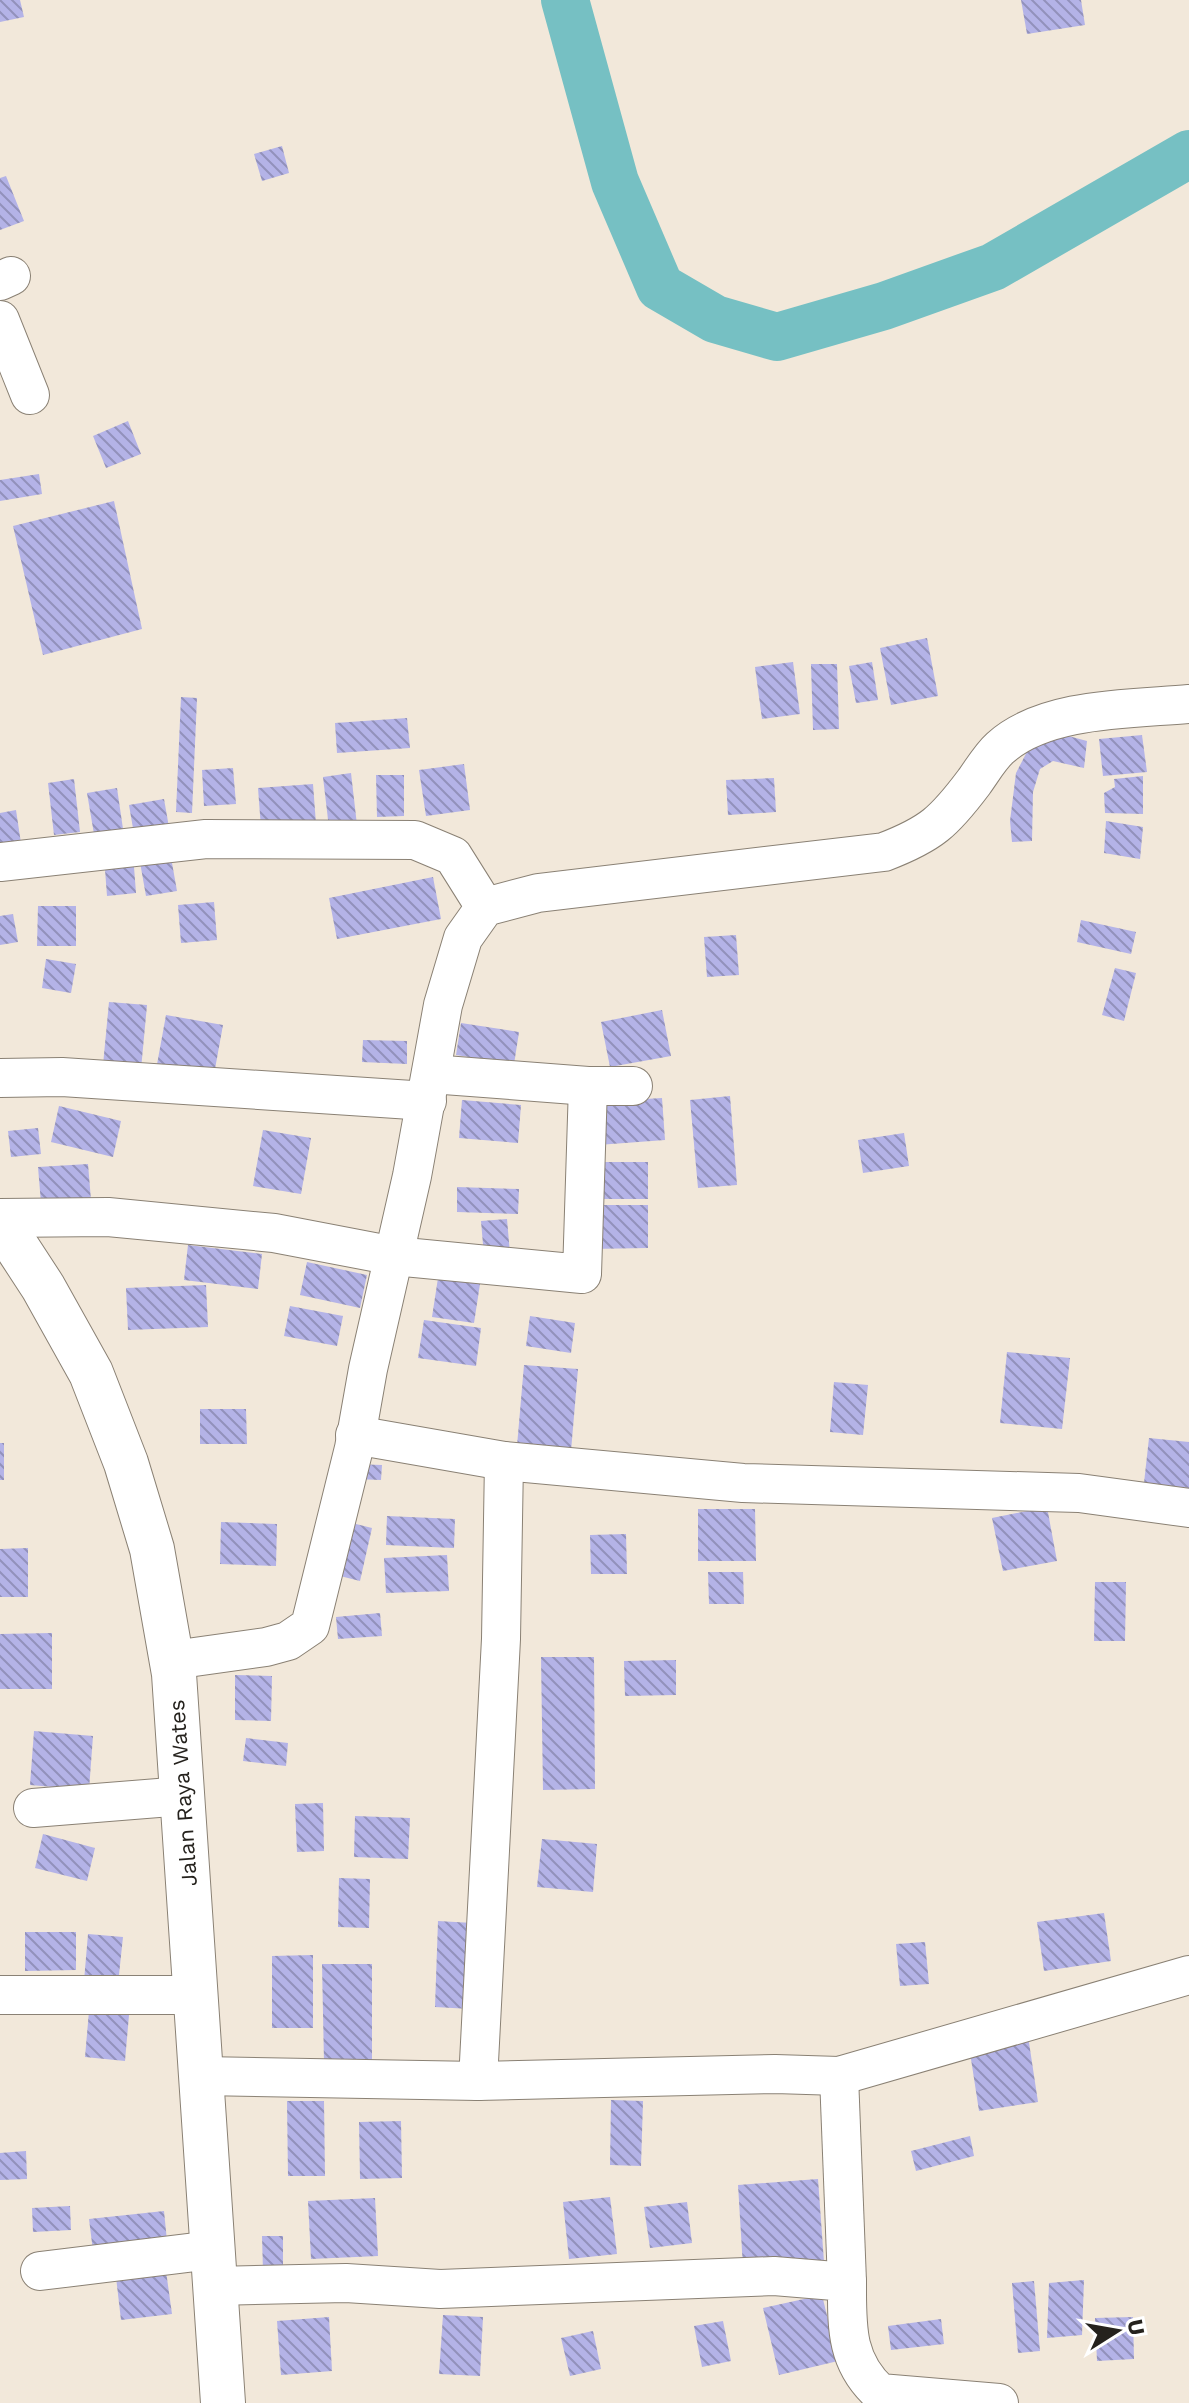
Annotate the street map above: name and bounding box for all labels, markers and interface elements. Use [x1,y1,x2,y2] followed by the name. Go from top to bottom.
[164,1699,202,1887] street label: Jalan Raya Wates
[1077,2291,1157,2371] north arrow
[1122,2317,1150,2337] text: U

